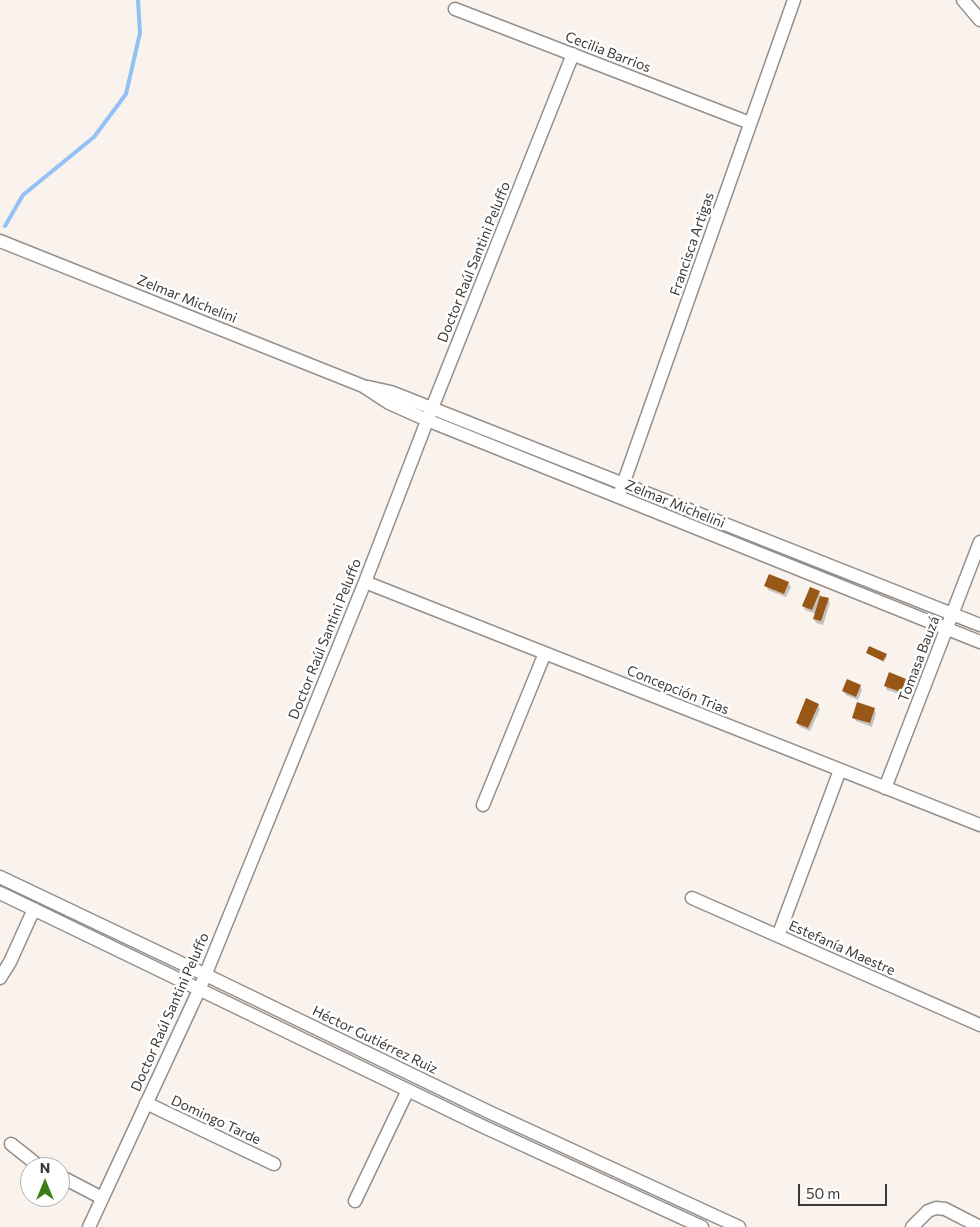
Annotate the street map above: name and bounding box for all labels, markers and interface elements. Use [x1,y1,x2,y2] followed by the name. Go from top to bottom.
[563,28,653,76] street label: Cecilia Barrios
[434,179,514,345] street label: Doctor Raúl Santini Peluffo
[666,190,718,298] street label: Francisca Artigas
[135,271,239,327] street label: Zelmar Michelini
[623,476,727,532] street label: Zelmar Michelini
[285,556,365,722] street label: Doctor Raúl Santini Peluffo
[895,614,943,704] street label: Tomasa Bauzá
[624,662,732,718] street label: Concepción Trias
[786,917,898,979] street label: Estefanía Maestre
[127,930,213,1094] street label: Doctor Raúl Santini Peluffo
[310,1002,440,1078] street label: Héctor Gutiérrez Ruiz
[169,1092,263,1148] street label: Domingo Tarde
[20,1157,70,1207] north arrow
[40,1159,50,1176] text: N
[800,1174,889,1206] scale bar
[806,1184,840,1202] text: 50 m

